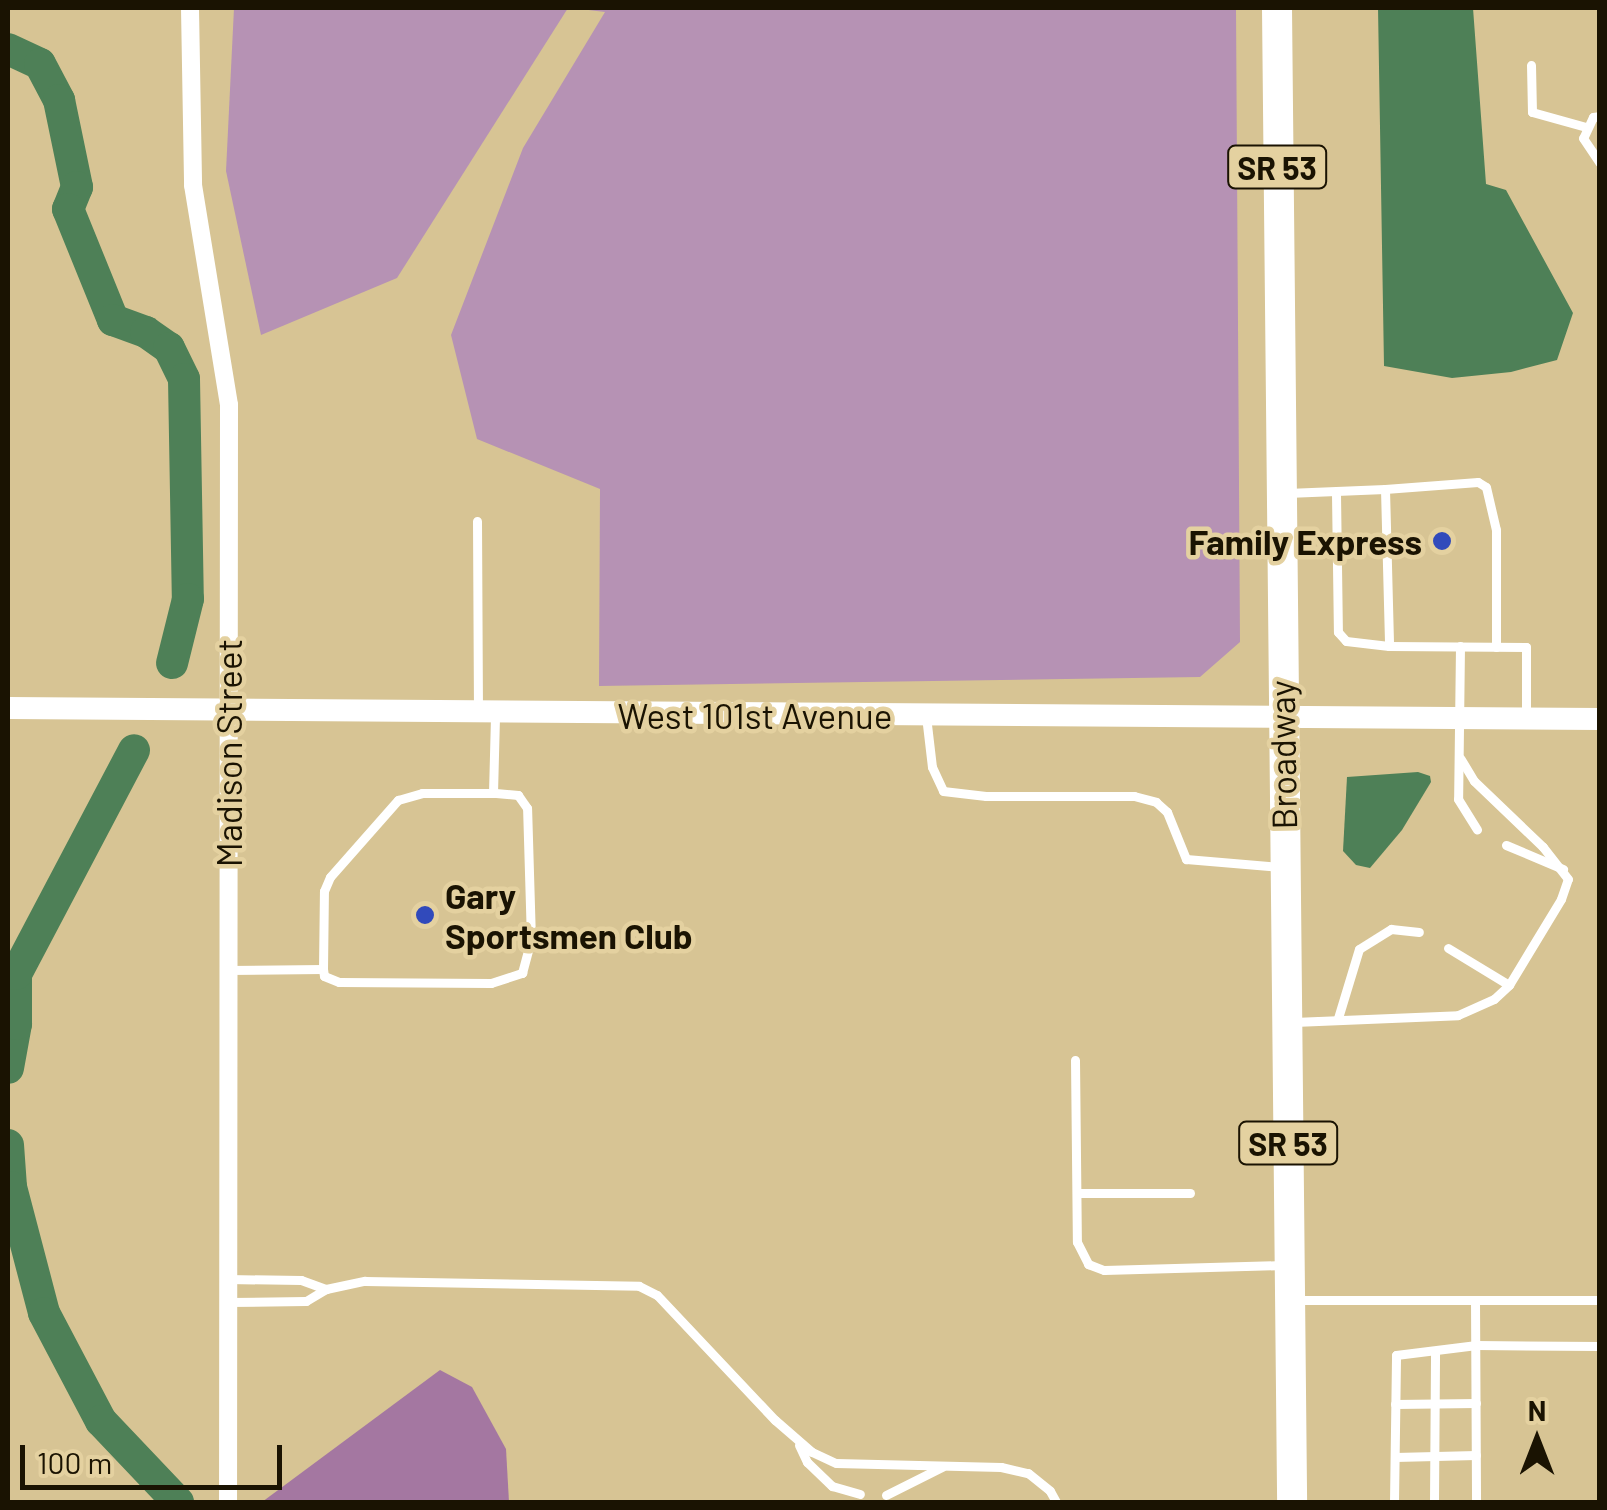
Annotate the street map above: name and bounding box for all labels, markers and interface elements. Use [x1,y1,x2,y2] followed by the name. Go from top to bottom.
[1227,140,1327,194] road number: SR 53
[1188,520,1422,562] place label: Family Express
[1431,530,1453,552] marker: Family Express
[207,639,249,867] street label: Madison Street
[1260,680,1304,830] street label: Broadway
[618,694,892,736] street label: West 101st Avenue
[445,874,693,956] place label: Gary Sportsmen Club
[414,904,436,926] marker: Gary Sportsmen Club
[1238,1116,1338,1170] road number: SR 53
[1487,1390,1587,1490] north arrow
[1528,1393,1546,1427] text: N
[25,1425,288,1487] scale bar
[37,1444,112,1480] text: 100 m

